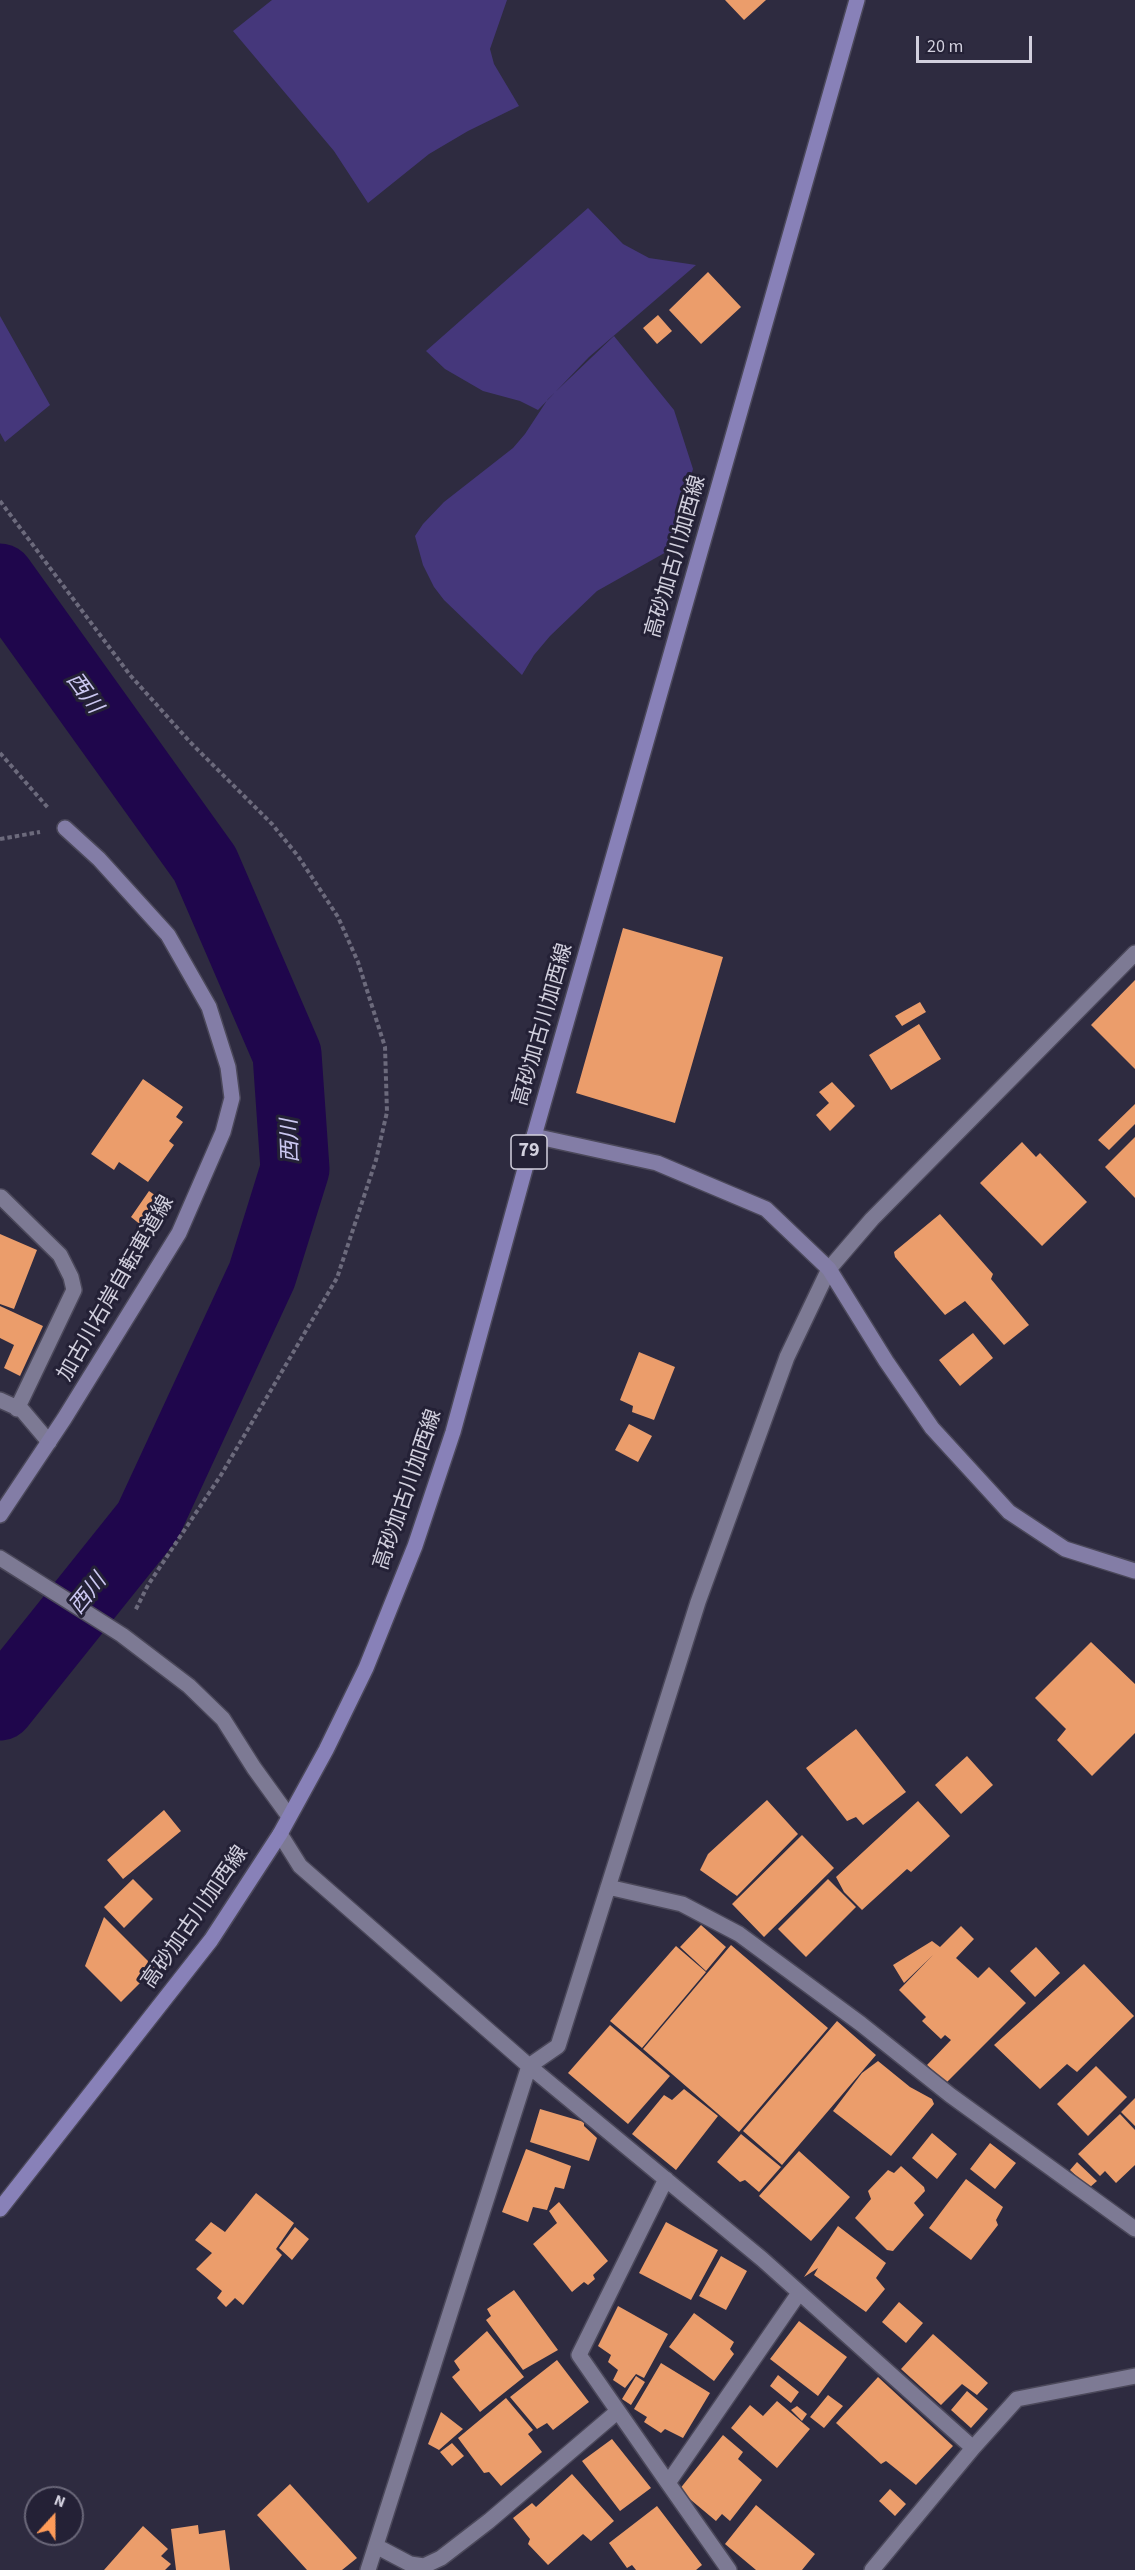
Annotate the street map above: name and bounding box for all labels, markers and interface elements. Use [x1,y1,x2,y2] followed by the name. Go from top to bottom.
[919,24,1034,62] scale bar
[927,34,963,59] text: 20 m
[642,473,712,641] street label: 高砂加古川加西線
[59,668,107,720] water label: 西川
[509,941,579,1109] street label: 高砂加古川加西線
[278,1119,306,1163] water label: 西川
[511,1135,547,1169] road number: 79
[54,1192,180,1386] street label: 加古川右岸自転車道線
[370,1406,448,1574] street label: 高砂加古川加西線
[65,1570,113,1620] water label: 西川
[137,1842,255,1994] street label: 高砂加古川加西線
[24,2486,84,2546] north arrow
[51,2489,69,2513] text: N

